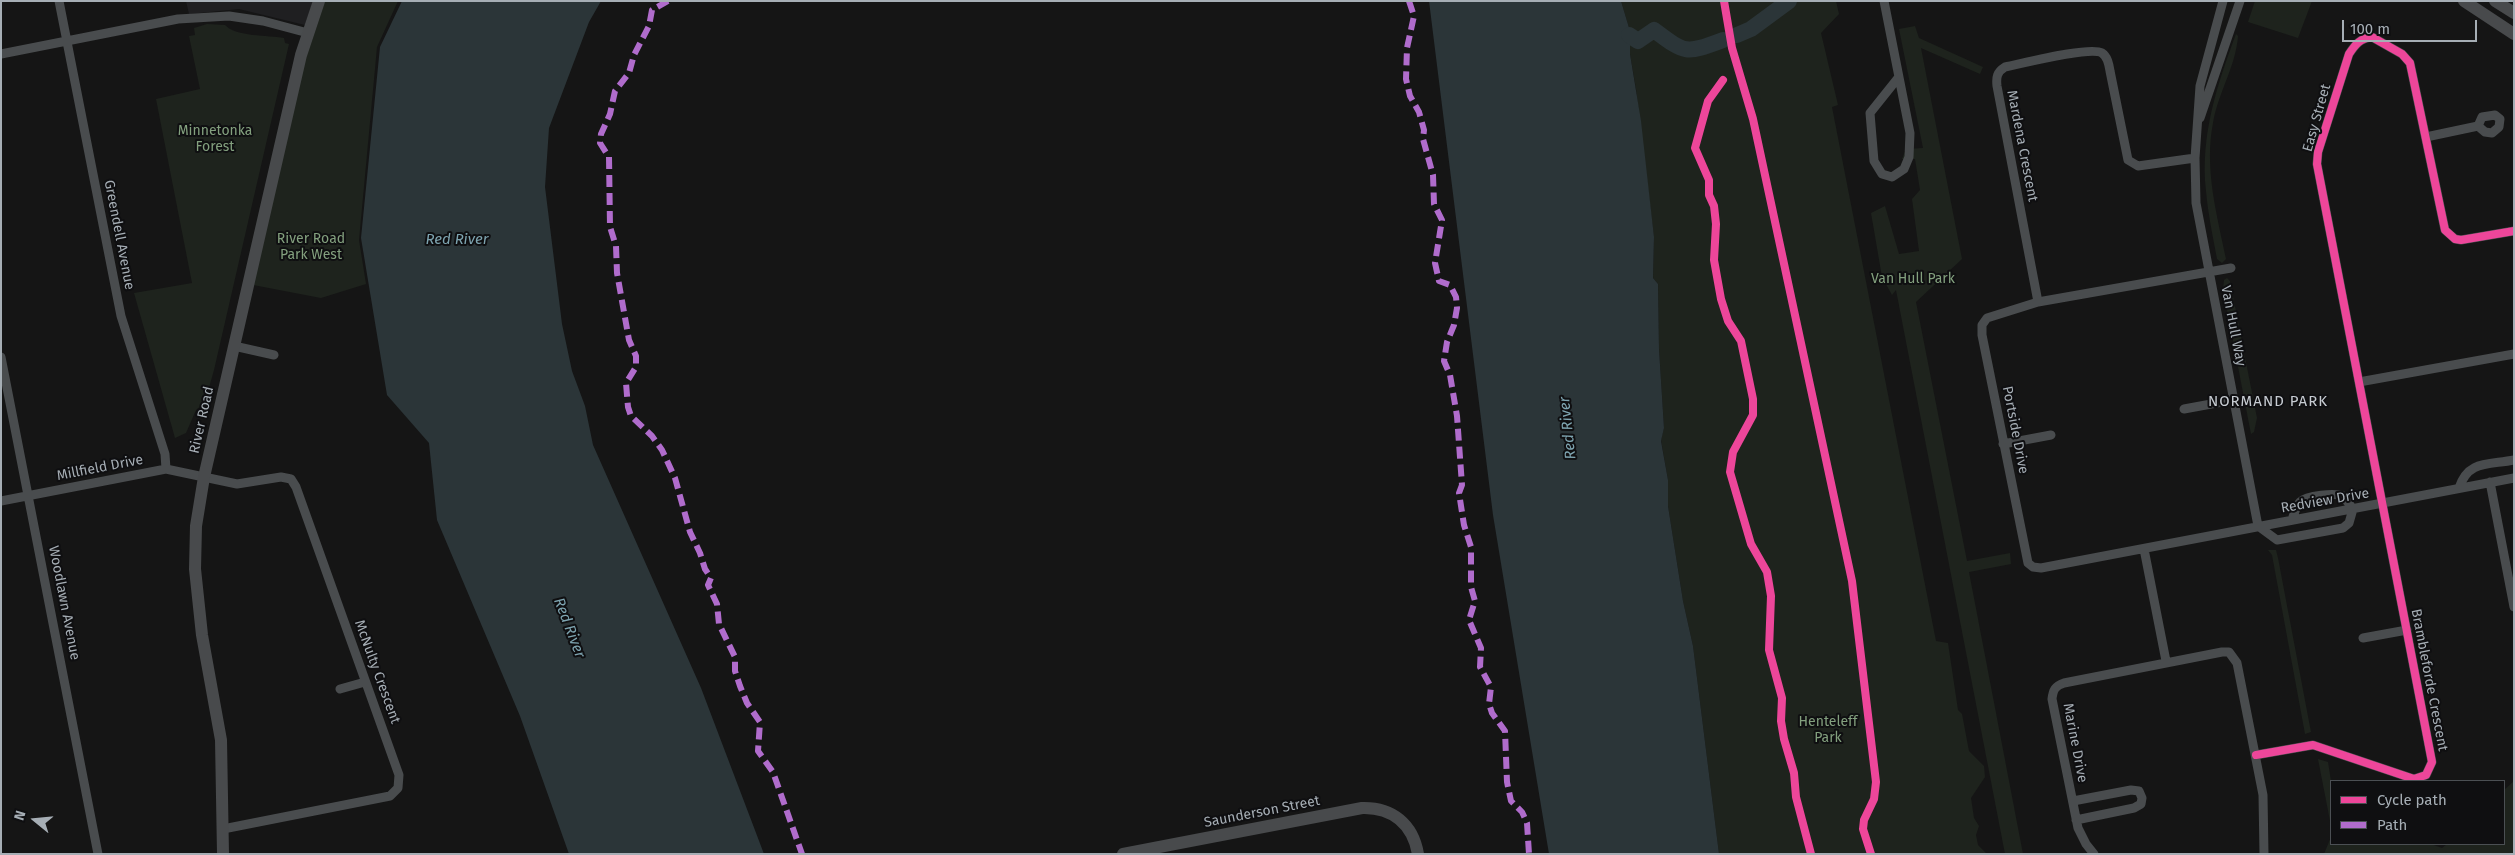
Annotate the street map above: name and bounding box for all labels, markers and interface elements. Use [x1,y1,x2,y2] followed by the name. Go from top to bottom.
[2345,10,2480,42] scale bar
[2350,20,2390,38] text: 100 m
[2299,82,2335,154] street label: Easy Street
[2003,89,2041,203] street label: Mardena Crescent
[178,123,252,156] park label: Minnetonka Forest
[100,179,138,291] street label: Greendell Avenue
[277,231,345,264] park label: River Road Park West
[426,231,488,249] water label: Red River
[1871,271,1955,287] park label: Van Hull Park
[2217,284,2249,368] street label: Van Hull Way
[186,385,218,455] street label: River Road
[1998,385,2032,475] street label: Portside Drive
[2206,393,2330,411] district label: NORMAND PARK
[1556,396,1580,460] water label: Red River
[55,451,145,485] street label: Millfield Drive
[2280,485,2370,517] street label: Redview Drive
[45,544,83,662] street label: Woodlawn Avenue
[549,595,589,661] water label: Red River
[2407,607,2451,753] street label: Brambleforde Crescent
[350,618,404,726] street label: McNulty Crescent
[2059,702,2091,784] street label: Marine Drive
[1799,714,1857,746] park label: Henteleff Park
[2330,780,2505,845] legend
[2377,791,2447,809] text: Cycle path
[1203,793,1321,831] street label: Saunderson Street
[10,795,60,845] north arrow
[11,809,30,822] text: N
[2377,816,2407,834] text: Path

